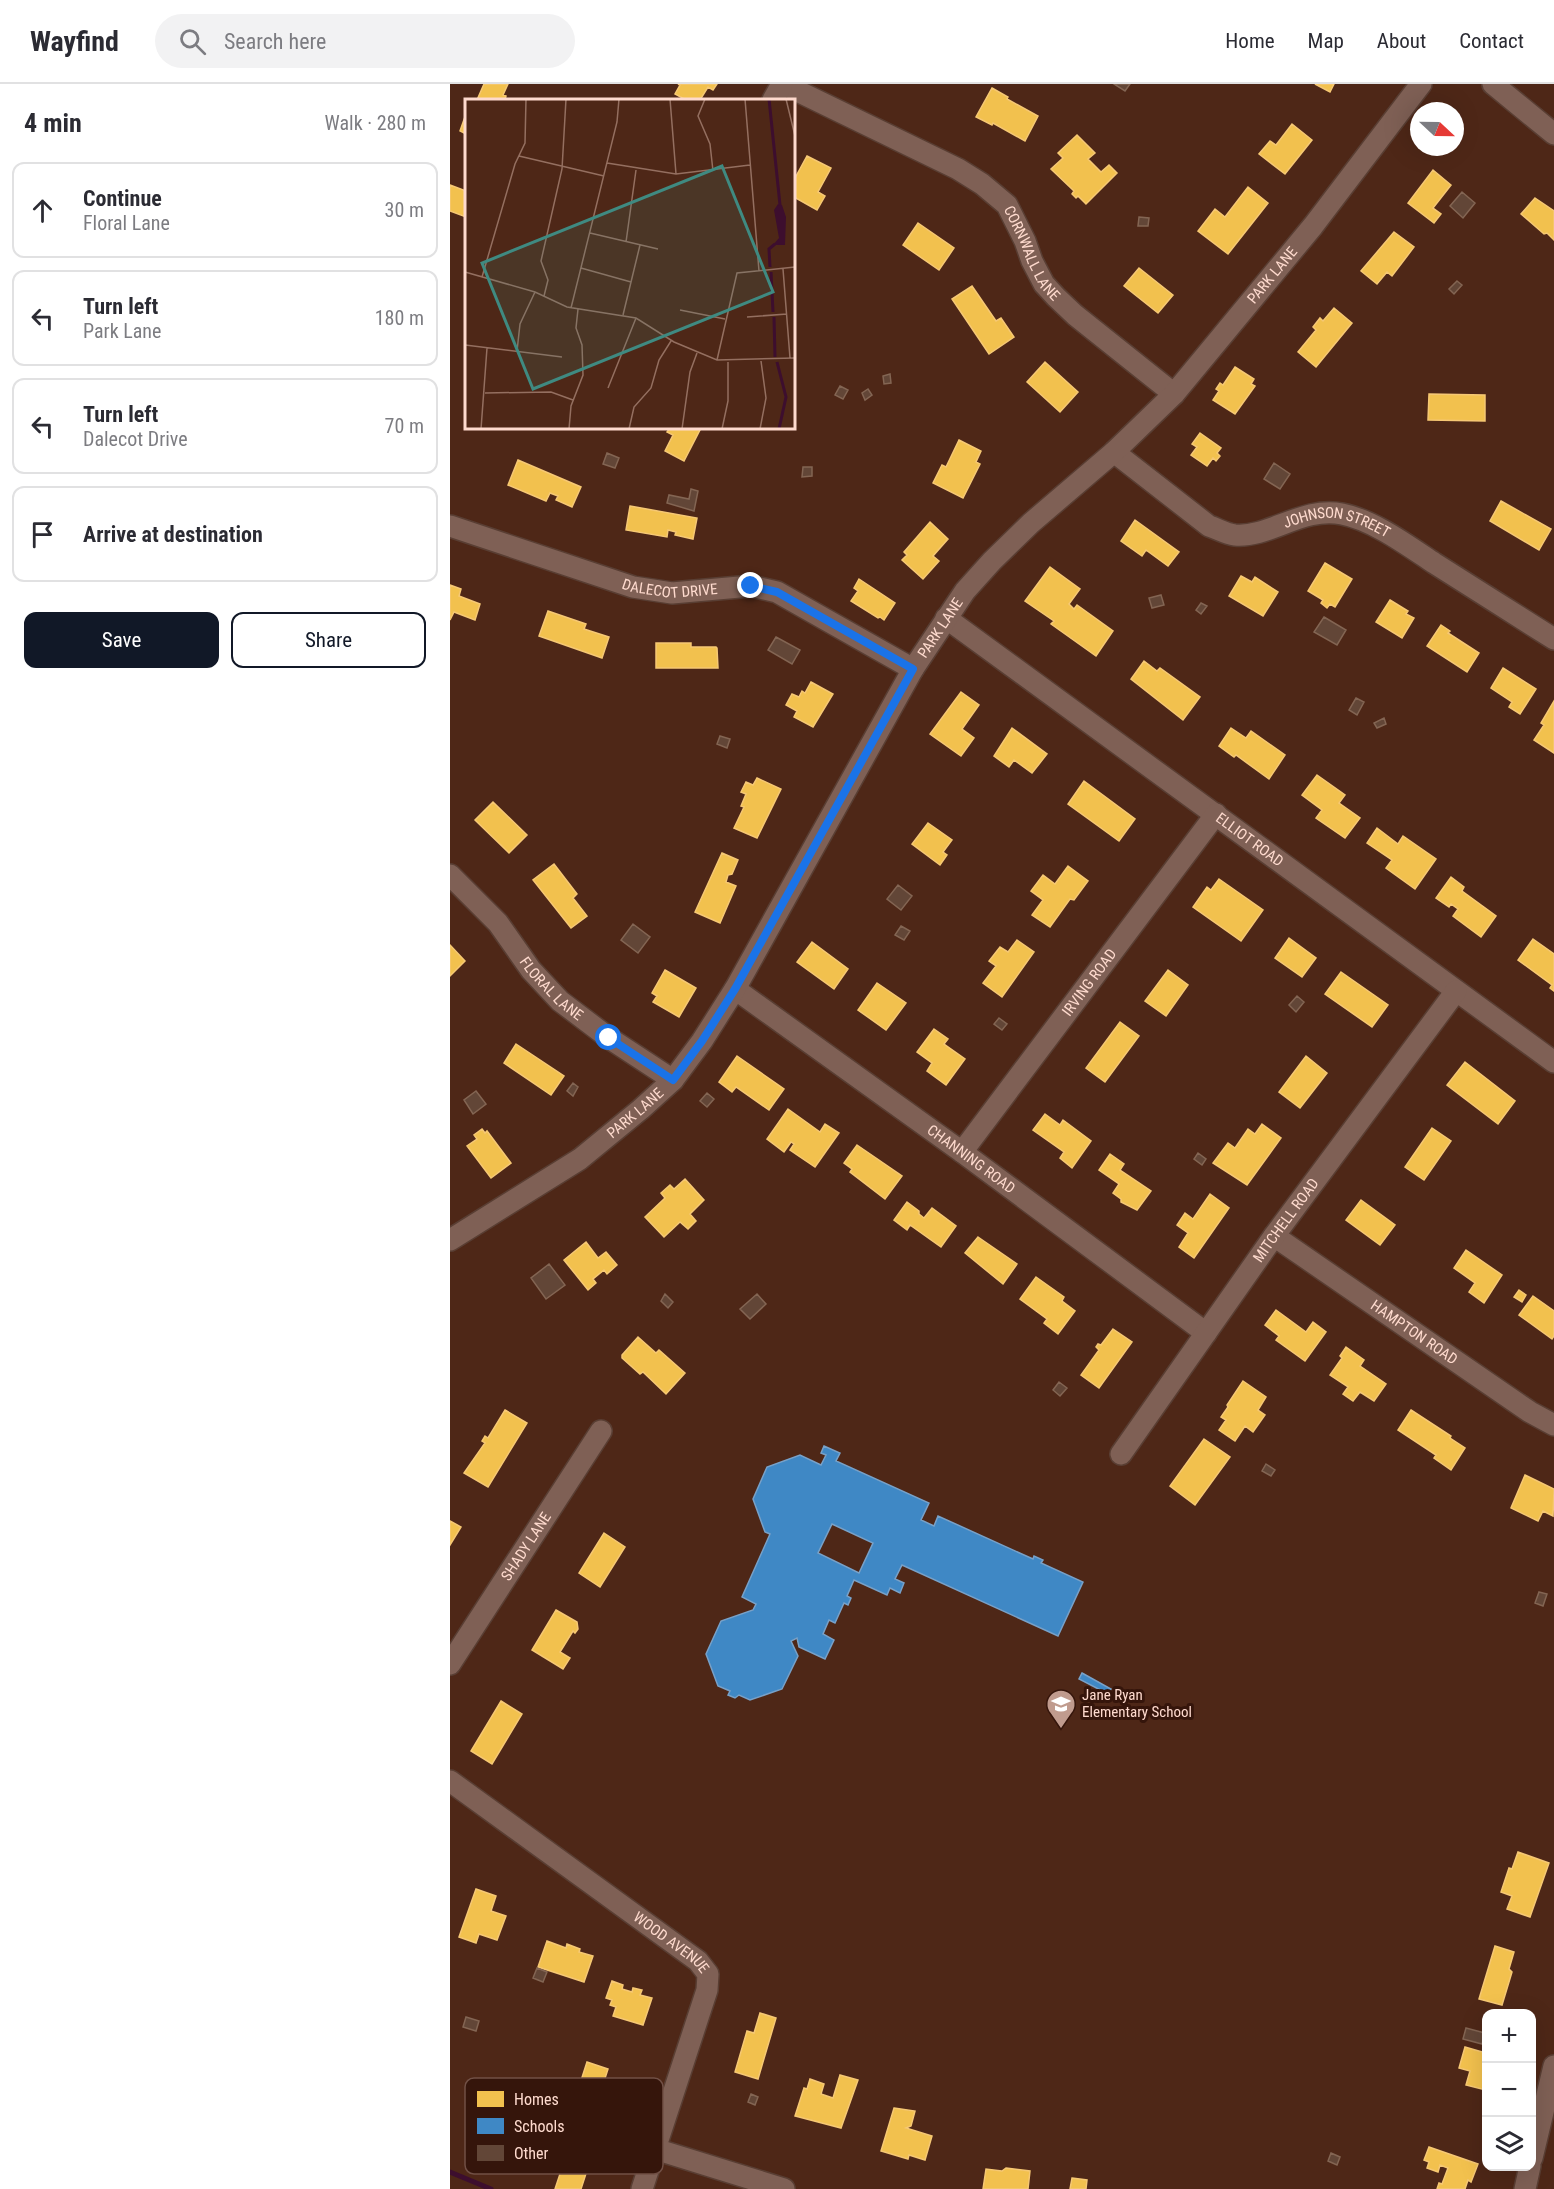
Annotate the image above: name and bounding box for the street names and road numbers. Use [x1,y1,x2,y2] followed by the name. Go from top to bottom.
[1000,203,1064,305] street label: CORNWALL LANE
[1244,243,1301,307] street label: PARK LANE
[1281,504,1394,542] street label: JOHNSON STREET
[620,575,718,602] street label: DALECOT DRIVE
[914,594,967,661] street label: PARK LANE
[1212,809,1287,870] street label: ELLIOT ROAD
[1058,945,1120,1020] street label: IRVING ROAD
[516,954,587,1024] street label: FLORAL LANE
[603,1084,667,1142] street label: PARK LANE
[924,1121,1019,1197] street label: CHANNING ROAD
[1249,1175,1323,1266] street label: MITCHELL ROAD
[1367,1296,1461,1368] street label: HAMPTON ROAD
[497,1509,555,1584] street label: SHADY LANE
[630,1908,713,1977] street label: WOOD AVENUE

